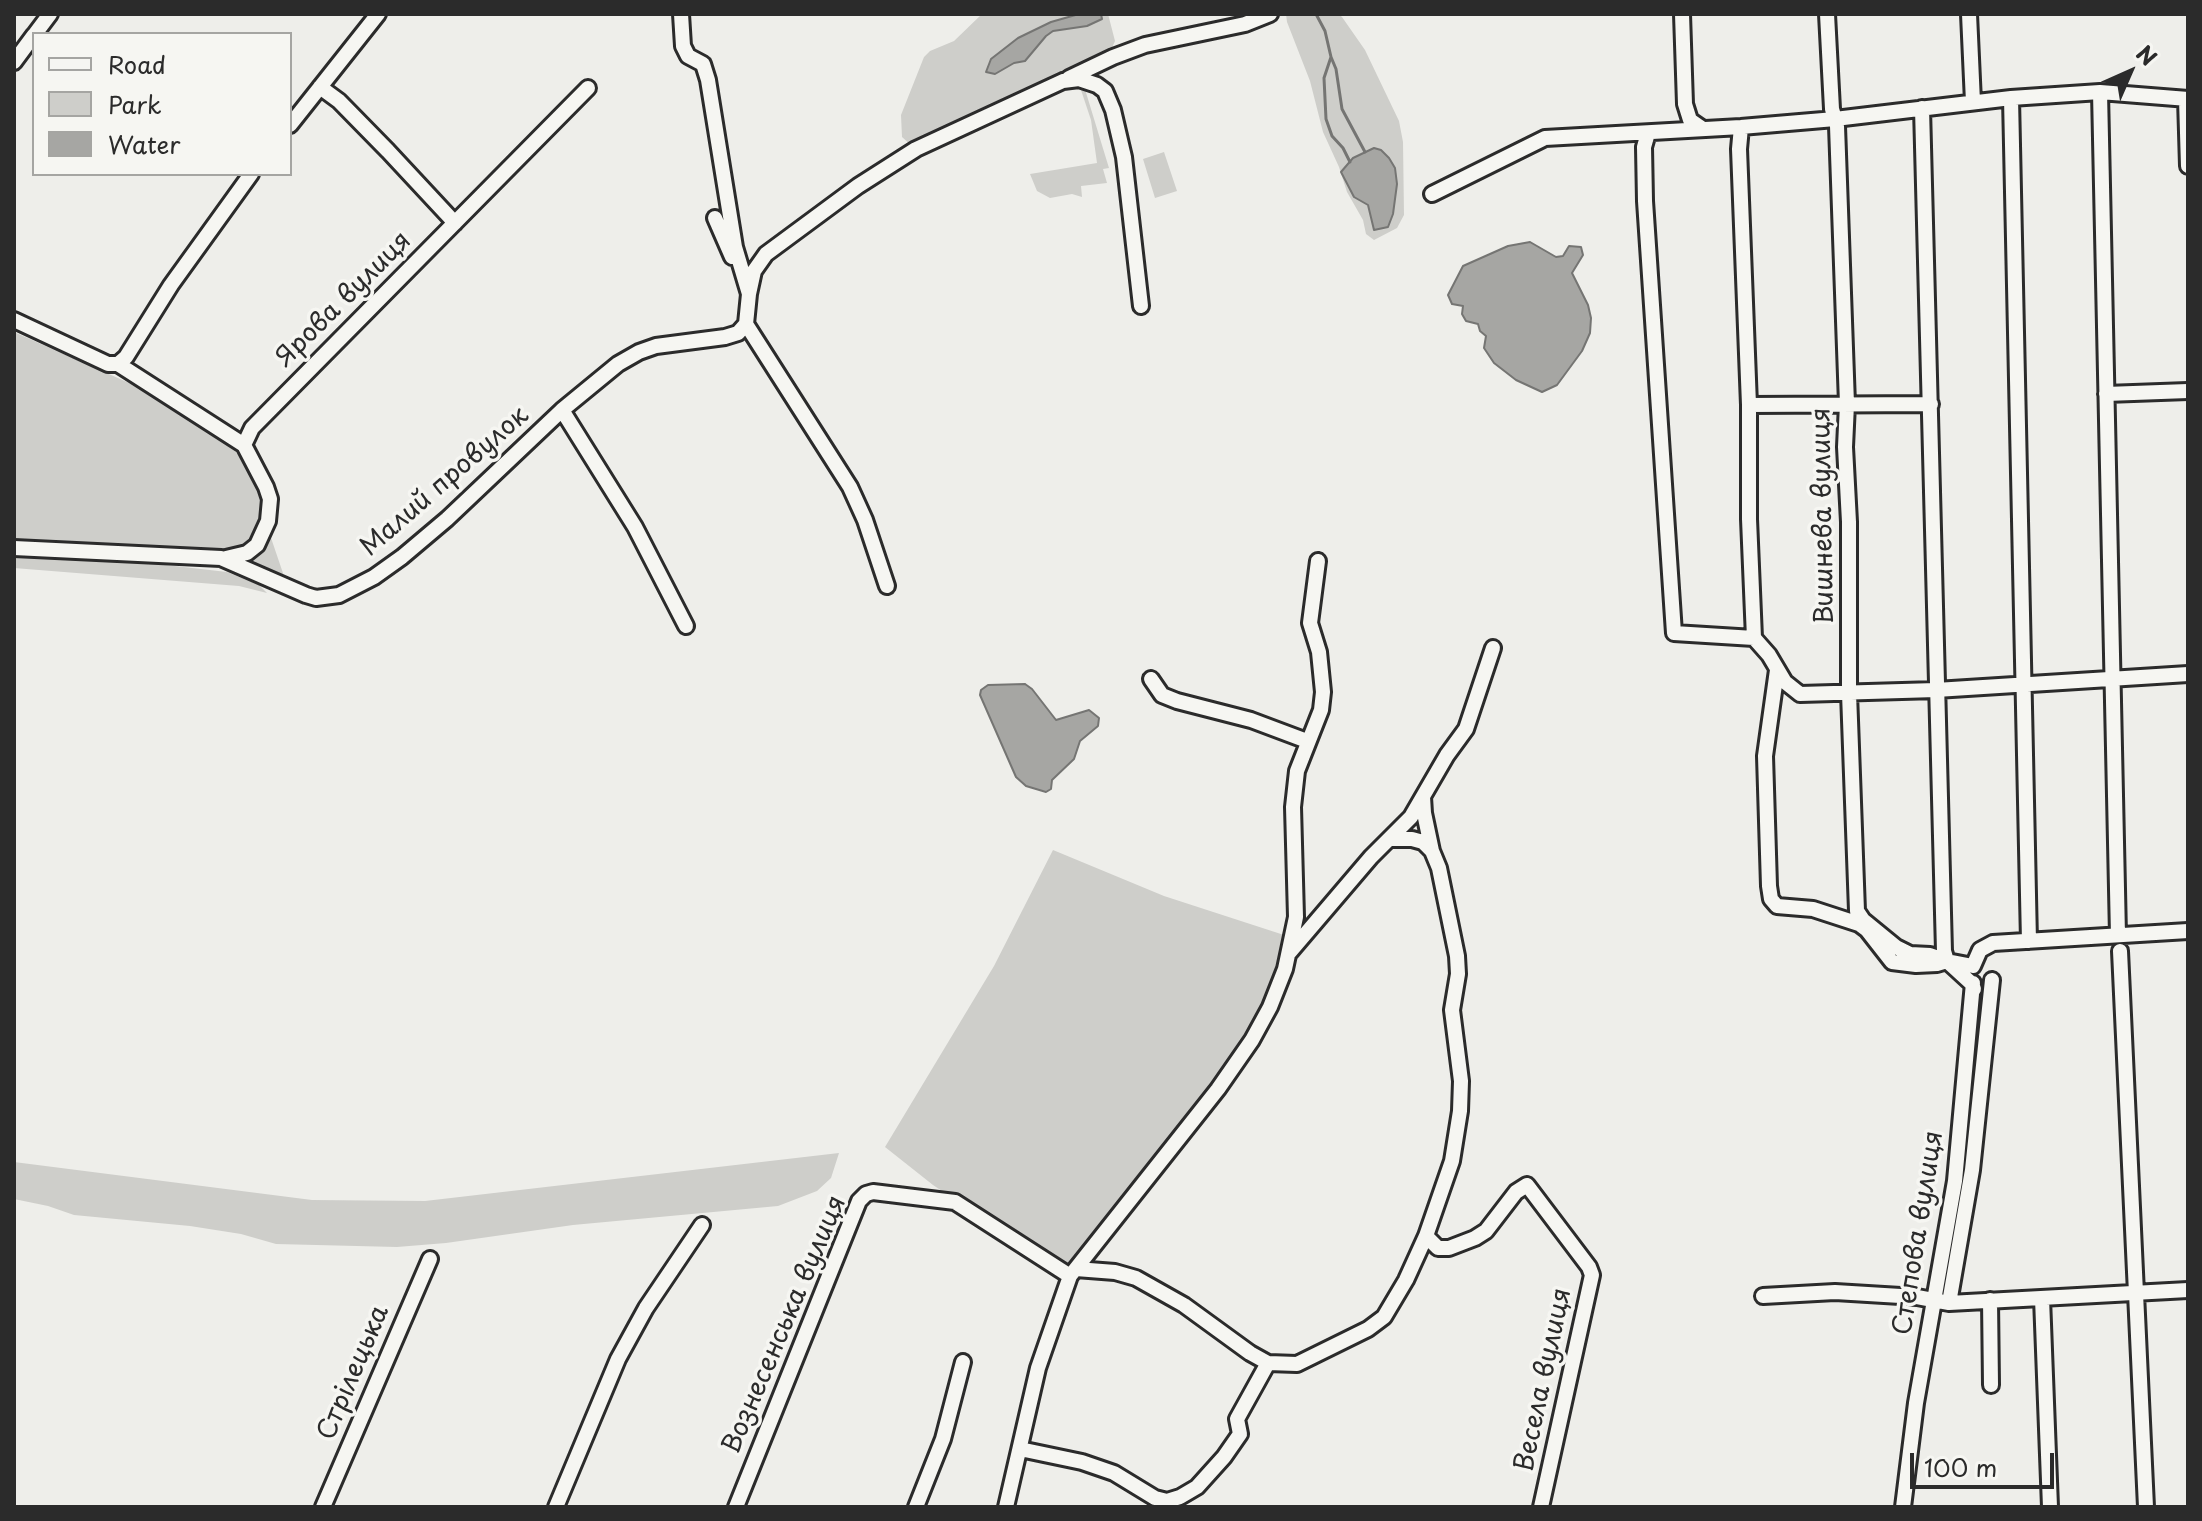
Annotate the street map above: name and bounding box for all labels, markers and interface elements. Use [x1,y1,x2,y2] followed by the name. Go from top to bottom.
[32,32,292,176] legend
[2090,32,2170,112] north arrow
[2129,37,2165,73] text: N
[108,46,166,82] text: Road
[108,86,162,122] text: Park
[108,126,180,162] text: Water
[270,226,418,374] street label: Ярова вулиця
[355,401,535,563] street label: Малий провулок
[1807,407,1841,625] street label: Вишнева вулиця
[1887,1129,1951,1337] street label: Степова вулиця
[717,1191,853,1459] street label: Вознесенська вулиця
[1509,1285,1579,1475] street label: Весела вулиця
[312,1301,396,1445] street label: Стрілецька
[1914,1437,2058,1487] scale bar
[1924,1449,1997,1485] text: 100 m

